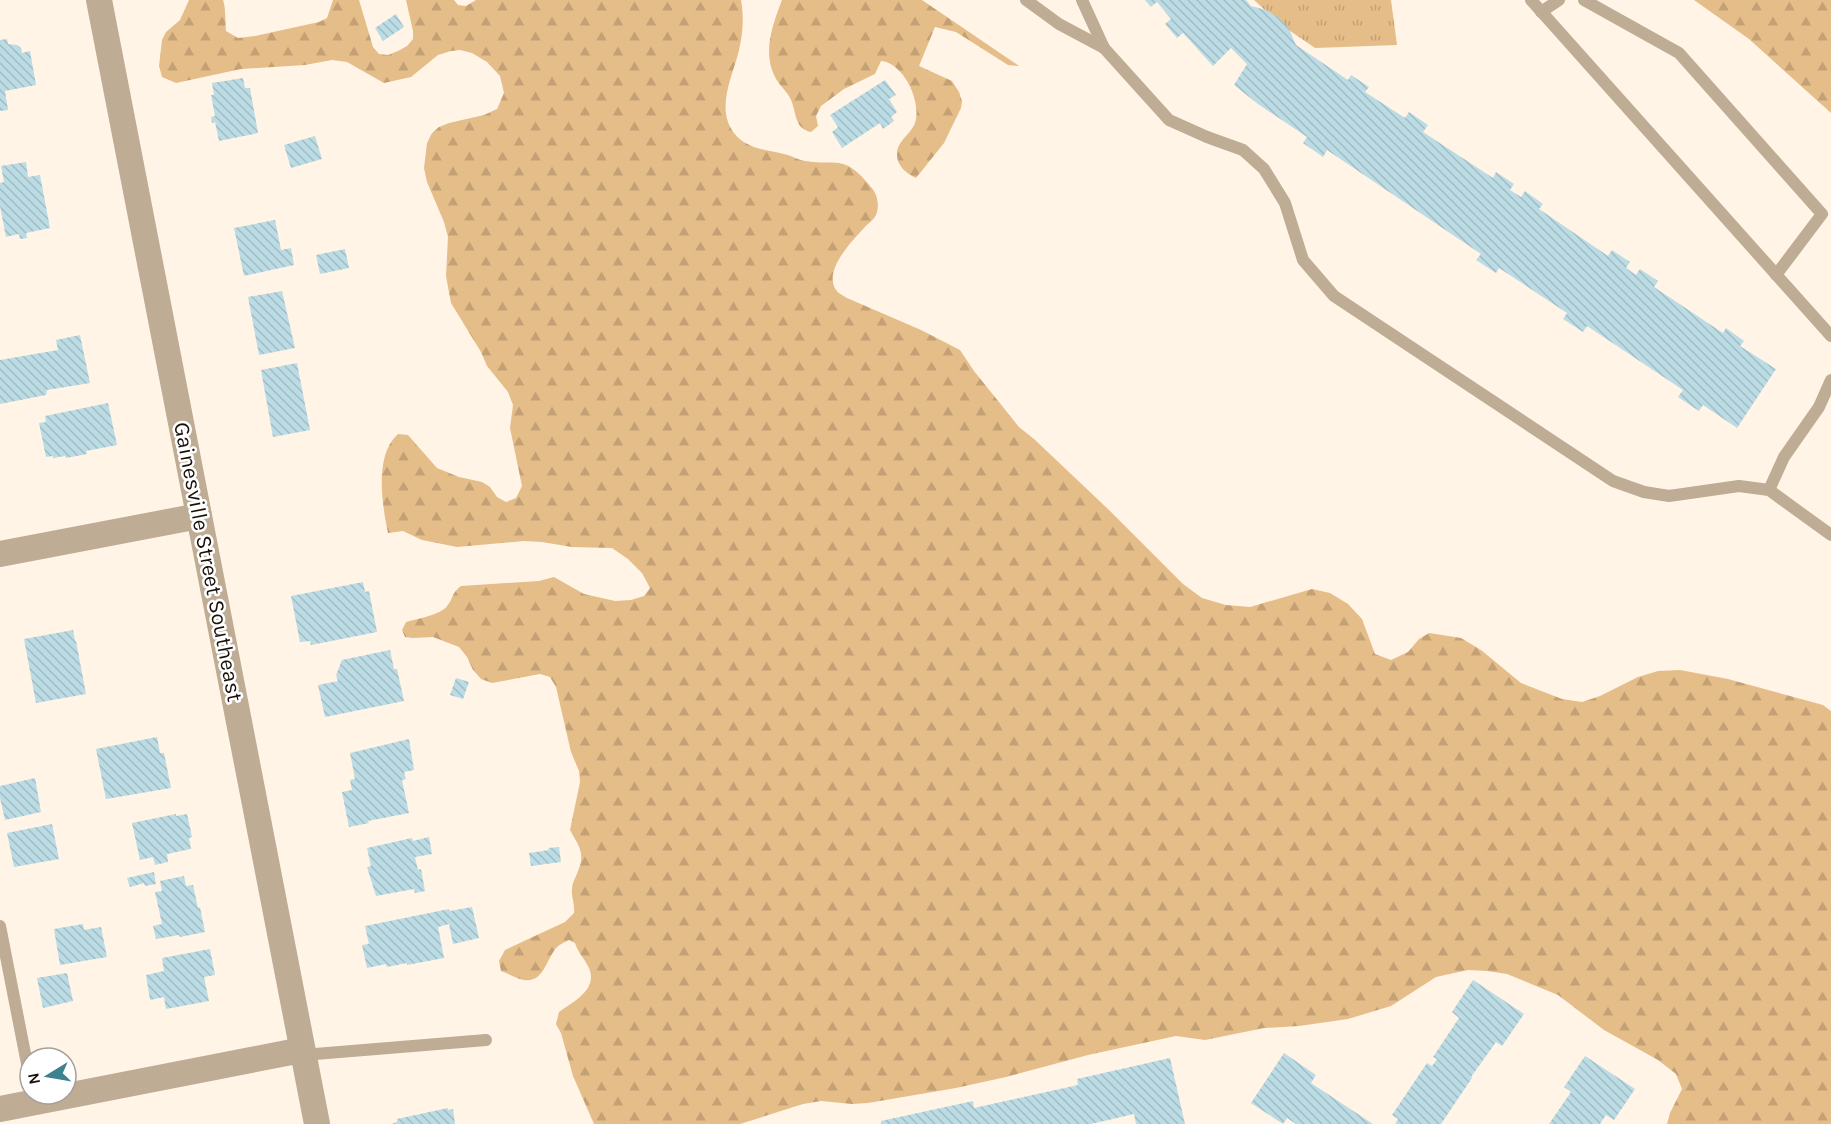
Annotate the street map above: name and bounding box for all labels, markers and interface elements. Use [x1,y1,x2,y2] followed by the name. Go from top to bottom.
[168,420,248,704] street label: Gainesville Street Southeast
[18,1046,78,1106] north arrow
[23,1071,44,1086] text: N

